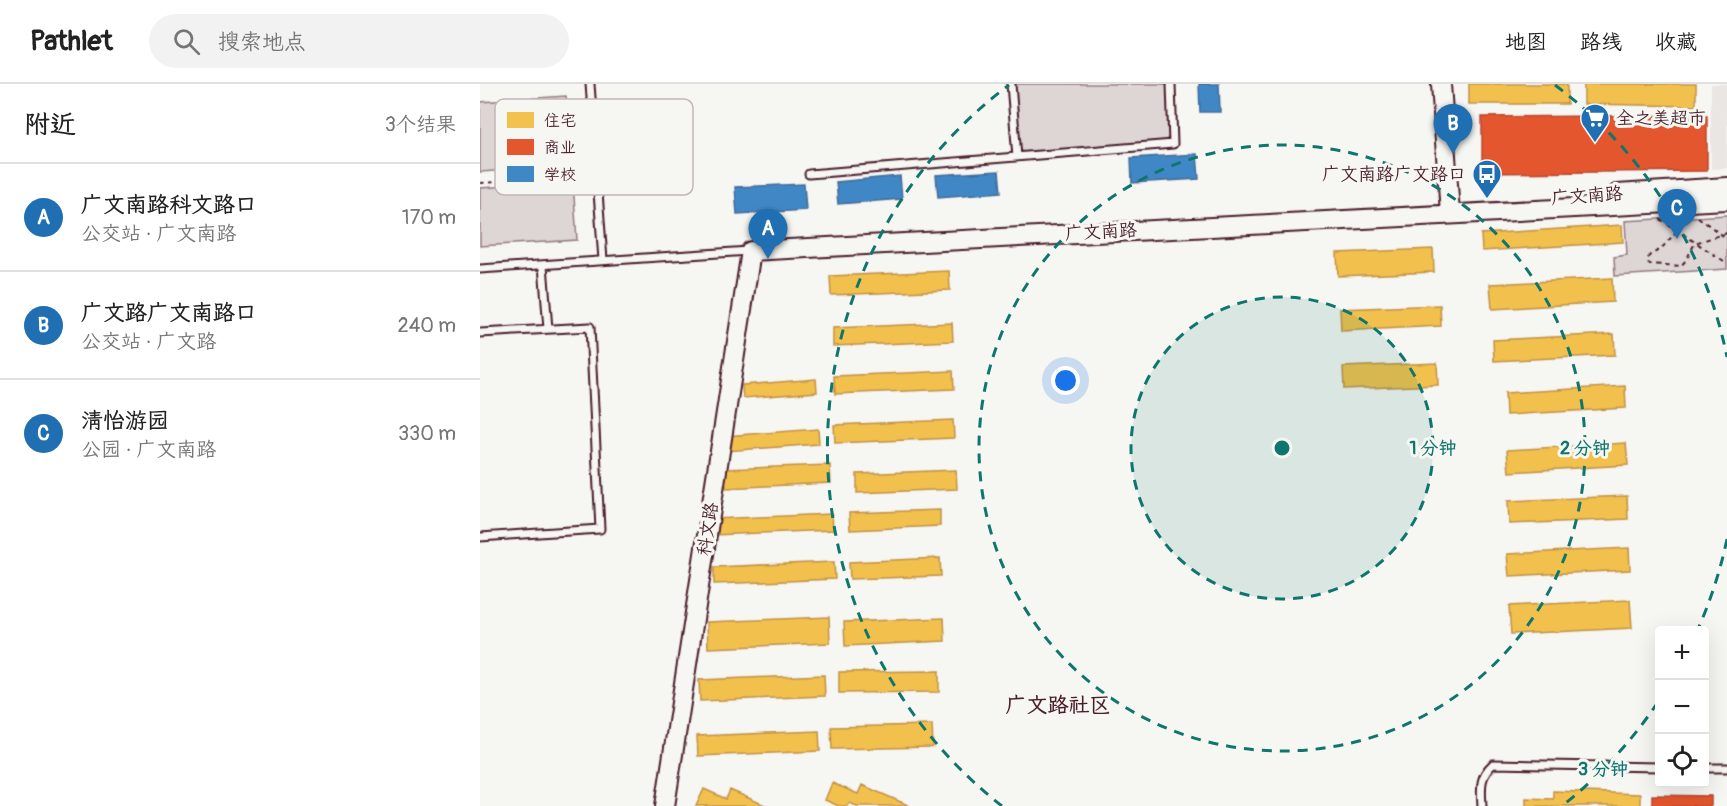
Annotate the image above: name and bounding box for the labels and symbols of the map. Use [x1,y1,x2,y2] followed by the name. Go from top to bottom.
[495,99,693,195] legend
[1579,102,1611,144] supermarket icon: 全之美超市
[1434,104,1472,154] pin: B
[1616,107,1706,130] place label: 全之美超市
[544,111,576,131] text: 住宅
[544,138,576,158] text: 商业
[1471,158,1503,200] bus stop icon: 广文南路广文路口
[1322,163,1466,186] place label: 广文南路广文路口
[544,165,576,185] text: 学校
[1550,182,1624,210] street label: 广文南路
[1658,190,1696,239] pin: C
[748,210,788,259] pin: A
[1064,219,1138,245] street label: 广文南路
[1051,366,1080,395] your location
[1410,437,1456,460] text: 1 分钟
[1560,437,1610,460] text: 2 分钟
[1272,438,1292,458] centre of rings
[692,501,724,557] street label: 科文路
[1006,692,1111,719] district label: 广文路社区
[1578,758,1628,781] text: 3 分钟

